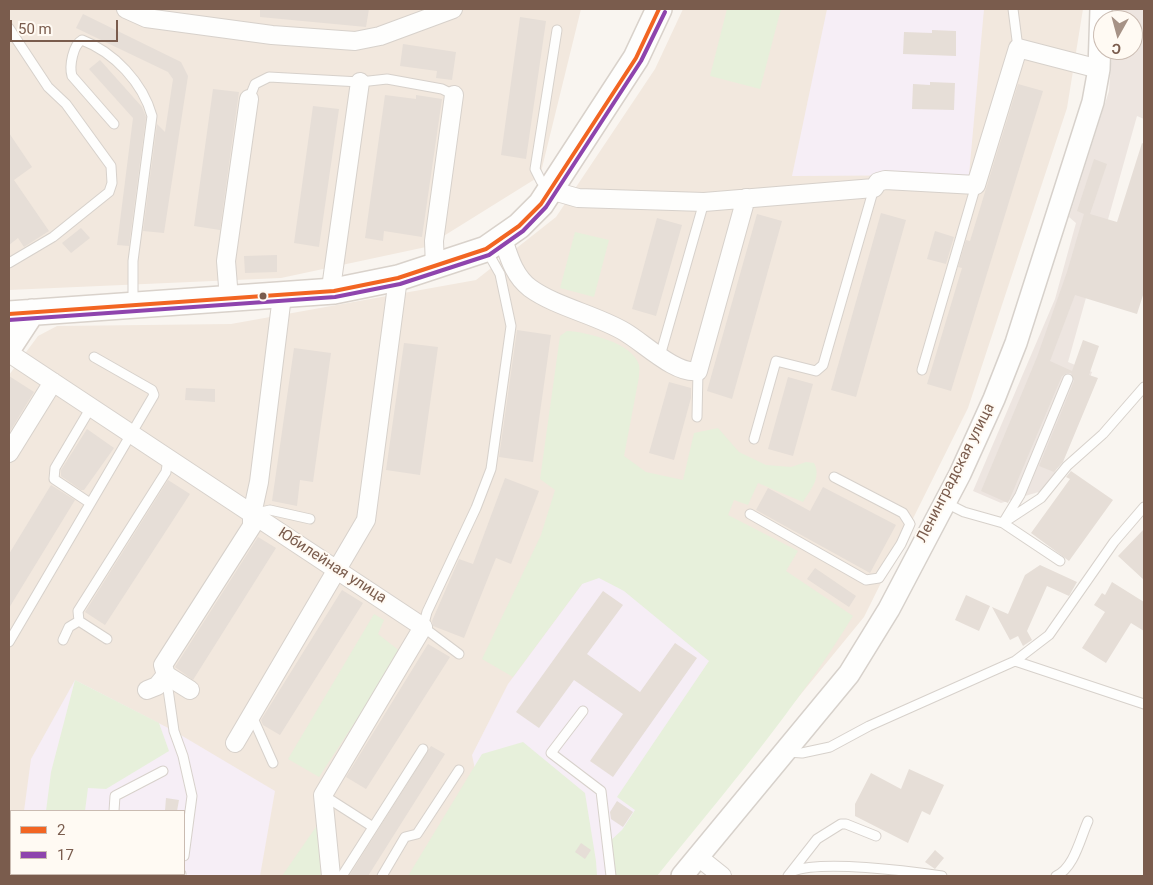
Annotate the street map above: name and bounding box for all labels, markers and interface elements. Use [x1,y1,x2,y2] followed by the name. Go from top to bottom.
[12,10,120,42] scale bar
[1093,10,1143,60] north arrow
[18,20,52,38] text: 50 m
[1111,40,1122,57] text: С
[258,291,268,301] unlabelled marker
[913,400,999,546] street label: Ленинградская улица
[274,524,390,608] street label: Юбилейная улица
[10,810,185,875] legend
[57,821,65,839] text: 2
[57,846,74,864] text: 17

